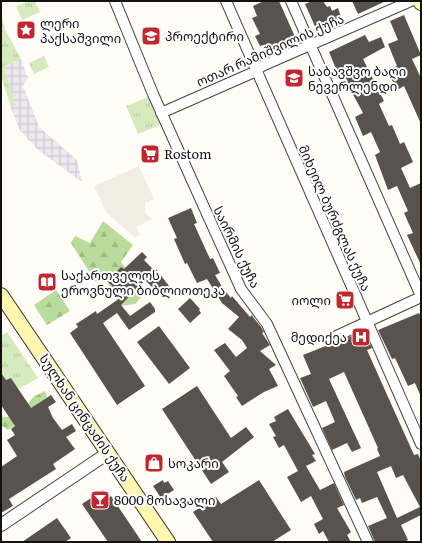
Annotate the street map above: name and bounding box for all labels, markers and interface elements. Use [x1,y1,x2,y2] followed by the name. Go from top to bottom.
[193,8,347,91] street label: ოთარ რამიშვილის ქუჩა
[40,13,121,47] place label: ლერი პაქსაშვილი
[15,19,37,41] place icon: ლერი პაქსაშვილი
[140,25,162,47] school or university icon: პროექტირი
[165,26,244,45] place label: პროექტირი
[308,61,406,95] place label: საბავშვო ბაღი ნევერლენდი
[283,67,305,89] school or university icon: საბავშვო ბაღი ნევერლენდი
[295,142,376,294] street label: მიხეილ ბურძგლას ქუჩა
[139,143,161,165] supermarket icon: Rostom
[164,144,212,163] place label: Rostom
[209,203,266,291] street label: საირმის ქუჩა
[61,265,225,299] place label: საქართველოს ეროვნული ბიბლიოთეკა
[36,271,58,293] library icon: საქართველოს ეროვნული ბიბლიოთეკა
[334,289,356,311] supermarket icon: იოლი
[291,290,331,309] place label: იოლი
[350,326,372,348] hospital icon: მედიქეა
[291,327,347,346] place label: მედიქეა
[35,350,135,485] street label: სულხან ცინცაძის ქუჩა
[143,452,165,474] shop icon: სოკარი
[168,453,219,472] place label: სოკარი
[89,489,111,511] bar icon: 8000 მოსავალი
[114,490,215,509] place label: 8000 მოსავალი

